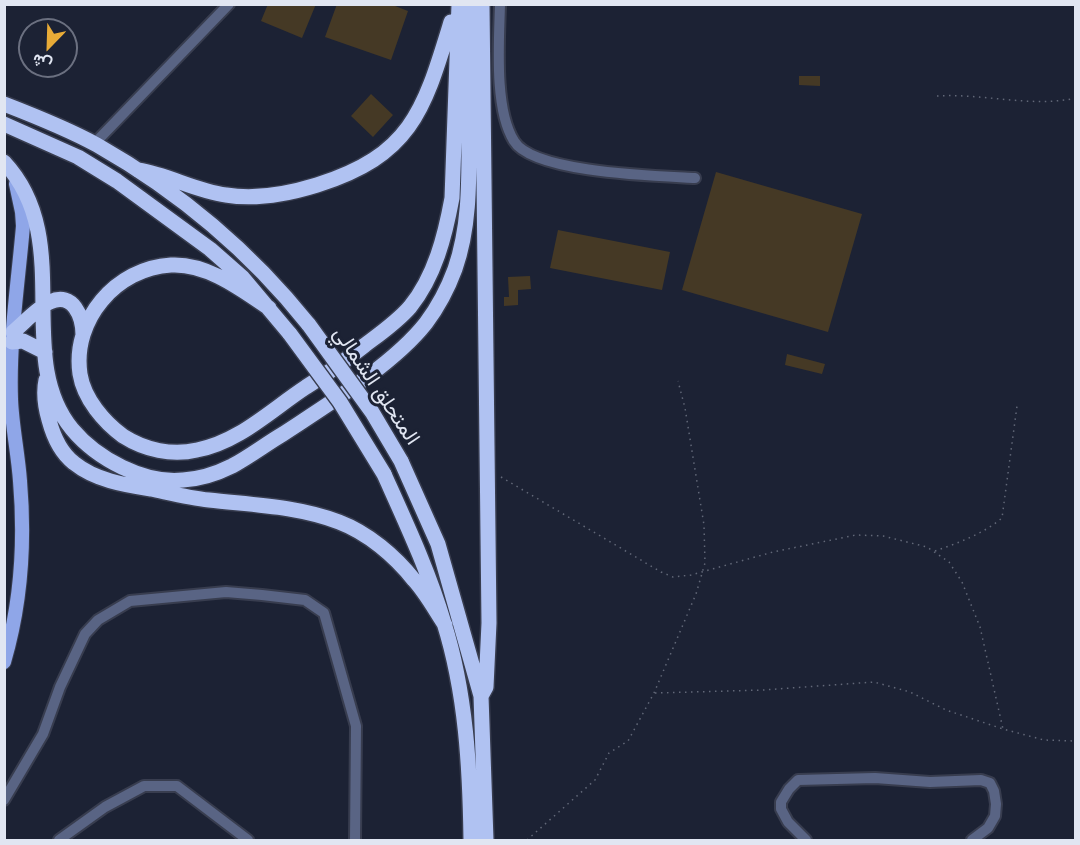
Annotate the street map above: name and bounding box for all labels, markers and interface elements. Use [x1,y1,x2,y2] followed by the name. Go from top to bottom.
[18,18,78,78] north arrow
[29,49,55,77] text: ش
[327,322,425,450] street label: المتحلق الشمالي

